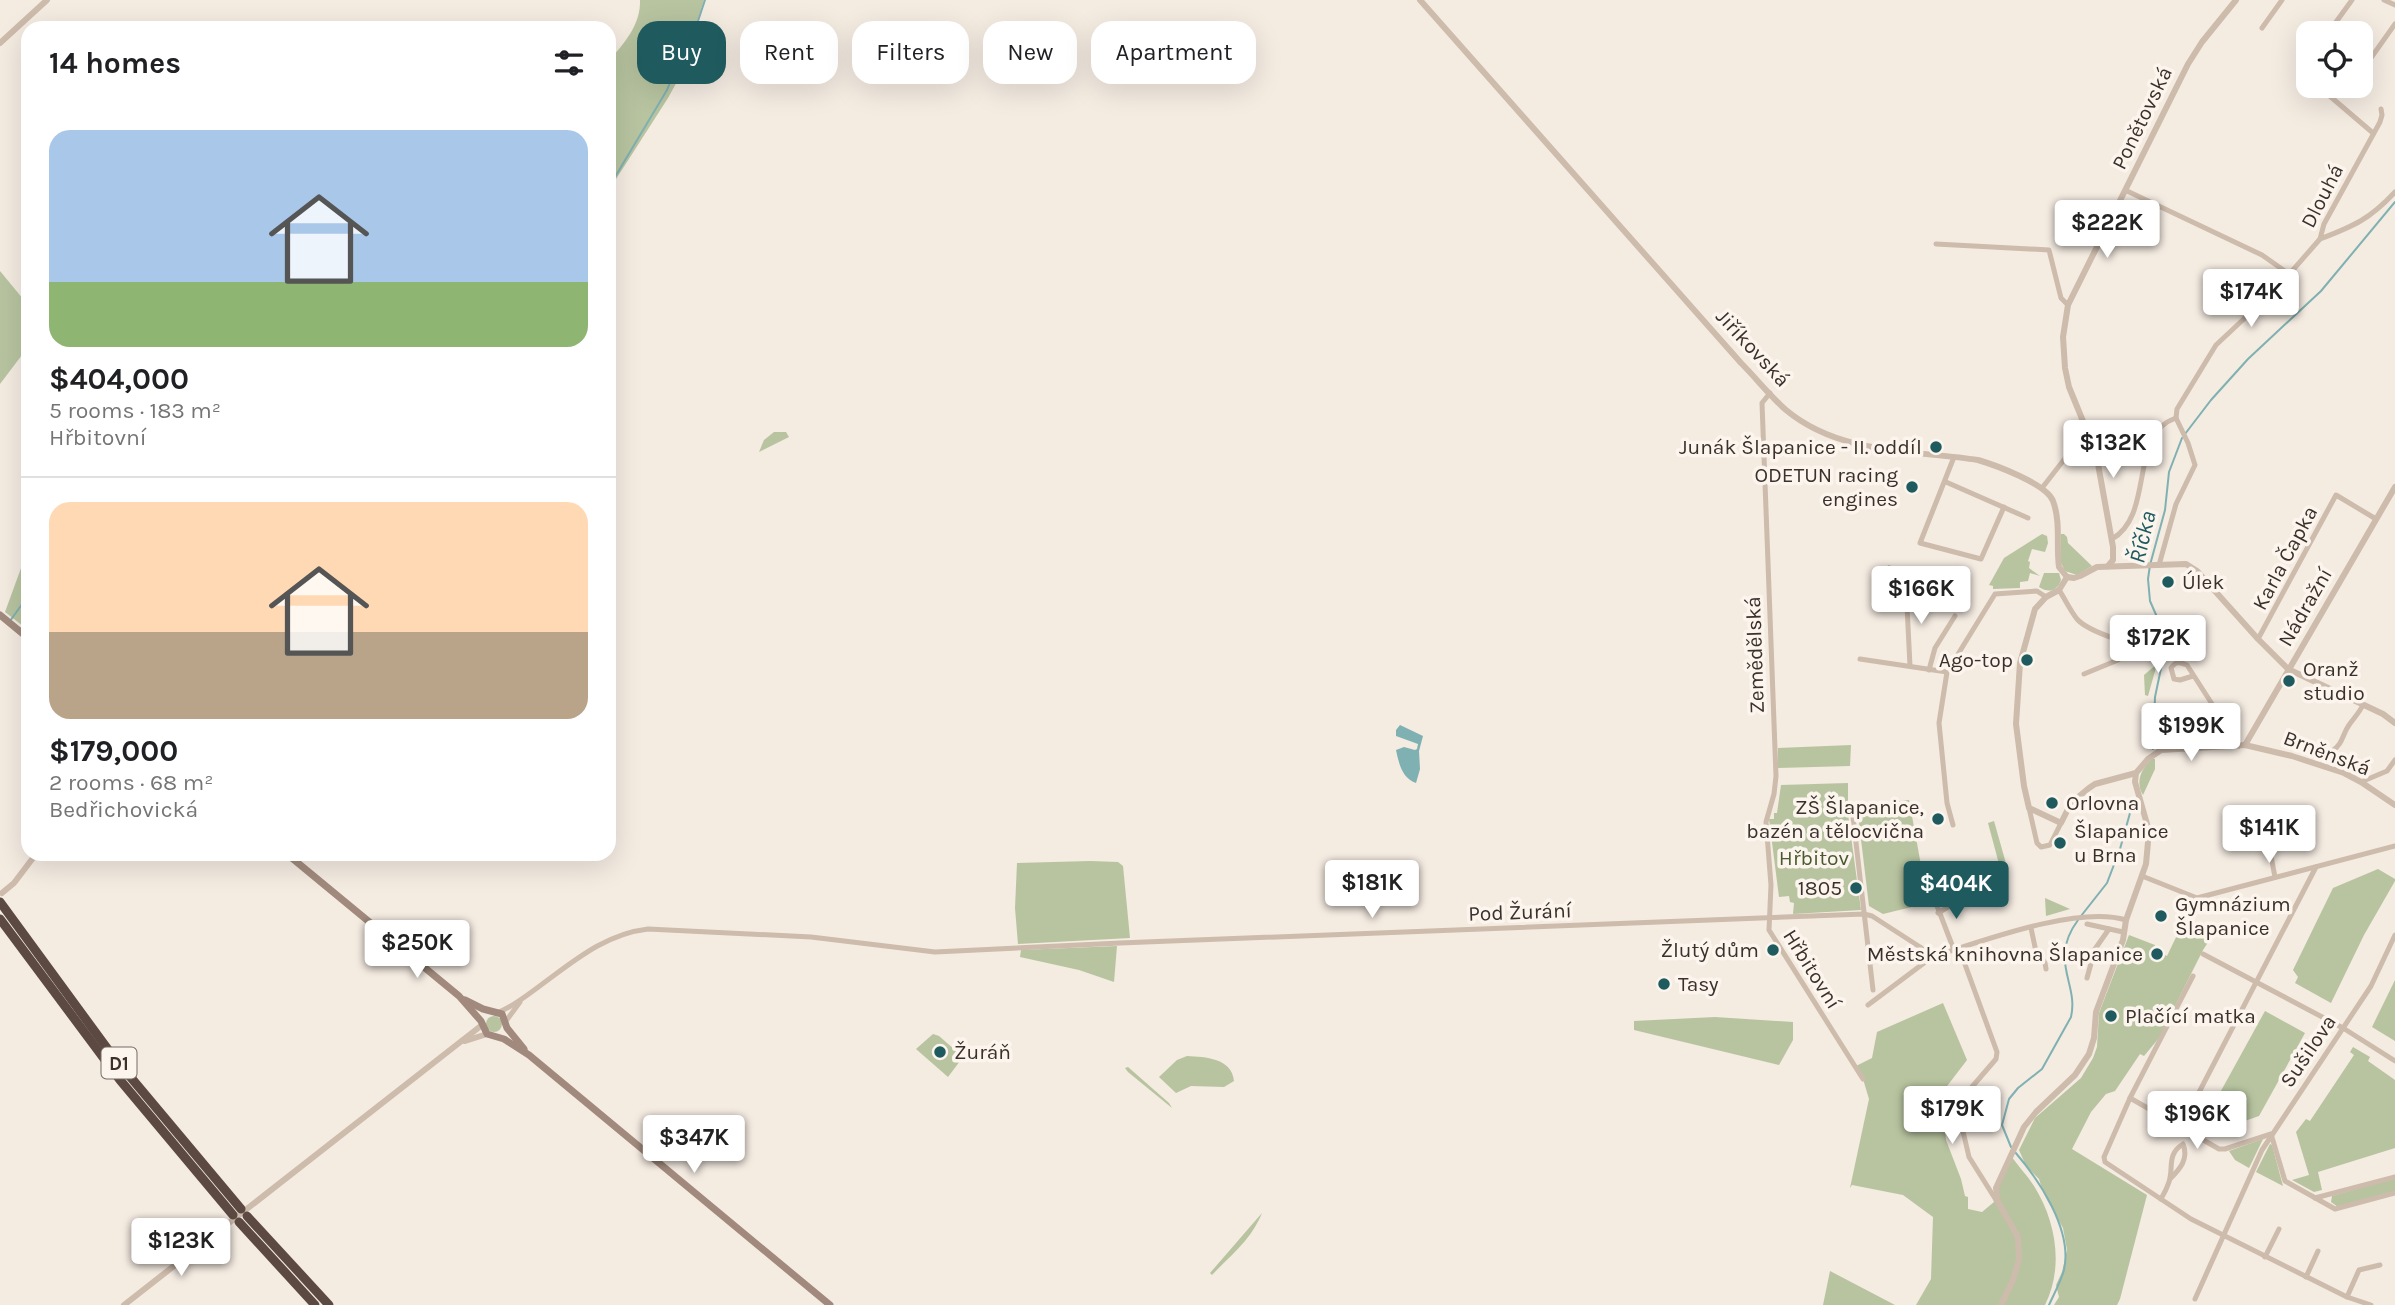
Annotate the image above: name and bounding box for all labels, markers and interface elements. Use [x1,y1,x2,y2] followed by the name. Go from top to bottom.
[637,21,726,84] chip: Buy
[740,21,838,84] chip: Rent
[852,21,969,84] chip: Filters
[983,21,1077,84] chip: New
[1091,21,1256,84] chip: Apartment
[2296,21,2373,98] map controls
[2296,21,2373,98] button: locate
[550,44,588,82] icon: filters
[49,45,181,81] text: 14 homes
[2107,63,2177,173] street label: Ponětovská
[2296,160,2348,232] street label: Dlouhá
[256,176,382,302] icon: home
[2058,201,2156,260] pin: $222K
[2071,209,2143,236] text: $222K
[2202,270,2300,329] pin: $174K
[2219,278,2283,305] text: $174K
[1711,304,1795,392] street label: Jiříkovská
[49,361,189,397] text: $404,000
[49,397,221,424] text: 5 rooms · 183 m²
[2064,420,2162,480] pin: $132K
[49,424,147,451] text: Hřbitovní
[2079,429,2147,456] text: $132K
[1679,435,1922,459] place label: Junák Šlapanice - II. oddíl
[1928,439,1944,455] marker: Junák Šlapanice - II. oddíl
[1754,463,1898,511] place label: ODETUN racing engines
[1904,479,1920,495] marker: ODETUN racing engines
[2248,502,2322,614] street label: Karla Čapka
[2123,508,2162,566] water label: Říčka
[256,548,382,674] icon: home
[2273,563,2337,650] street label: Nádražní
[1872,566,1970,626] pin: $166K
[2182,570,2224,594] place label: Úlek
[2160,574,2176,590] marker: Úlek
[1887,575,1955,602] text: $166K
[1741,596,1769,714] street label: Zemědělská
[2109,616,2207,675] pin: $172K
[2126,624,2190,651] text: $172K
[1939,648,2013,672] place label: Ago-top
[2019,652,2035,668] marker: Ago-top
[2303,657,2365,705] place label: Oranž studio
[2281,673,2297,689] marker: Oranž studio
[2142,704,2240,763] pin: $199K
[2157,712,2225,739] text: $199K
[2280,725,2374,781] street label: Brněnská
[49,733,178,769] text: $179,000
[49,769,213,796] text: 2 rooms · 68 m²
[2066,791,2139,815] place label: Orlovna
[1746,795,1924,843] place label: ZŠ Šlapanice, bazén a tělocvična
[2044,795,2060,811] marker: Orlovna
[49,796,198,823] text: Bedřichovická
[2220,806,2318,865] pin: $141K
[1930,811,1946,827] marker: ZŠ Šlapanice, bazén a tělocvična
[2239,814,2299,841] text: $141K
[2074,819,2169,867] place label: Šlapanice u Brna
[2052,835,2068,851] marker: Šlapanice u Brna
[1779,846,1850,870] park label: Hřbitov
[1323,860,1421,920] pin: $181K
[1907,862,2005,921] pin: $404K
[1341,869,1403,896] text: $181K
[1920,870,1992,897] text: $404K
[1798,876,1842,900] place label: 1805
[1848,880,1864,896] marker: 1805
[2175,892,2291,940] place label: Gymnázium Šlapanice
[1468,898,1573,926] street label: Pod Žurání
[2153,908,2169,924] marker: Gymnázium Šlapanice
[368,920,466,980] pin: $250K
[1778,925,1846,1014] street label: Hřbitovní
[381,929,453,956] text: $250K
[1661,938,1759,962] place label: Žlutý dům
[1765,942,1781,958] marker: Žlutý dům
[1867,942,2143,966] place label: Městská knihovna Šlapanice
[2149,946,2165,962] marker: Městská knihovna Šlapanice
[1678,972,1719,996] place label: Tasy
[1656,976,1672,992] marker: Tasy
[2125,1004,2256,1028] place label: Plačící matka
[2103,1008,2119,1024] marker: Plačící matka
[2275,1010,2341,1092] street label: Sušilova
[954,1040,1011,1064] place label: Žuráň
[932,1044,948,1060] marker: Žuráň
[102,1048,136,1078] road number: D1
[1903,1086,2001,1146] pin: $179K
[2148,1092,2246,1151] pin: $196K
[1920,1095,1984,1122] text: $179K
[2163,1100,2231,1127] text: $196K
[645,1116,743,1175] pin: $347K
[659,1124,729,1151] text: $347K
[132,1218,230,1278] pin: $123K
[147,1227,215,1254] text: $123K

